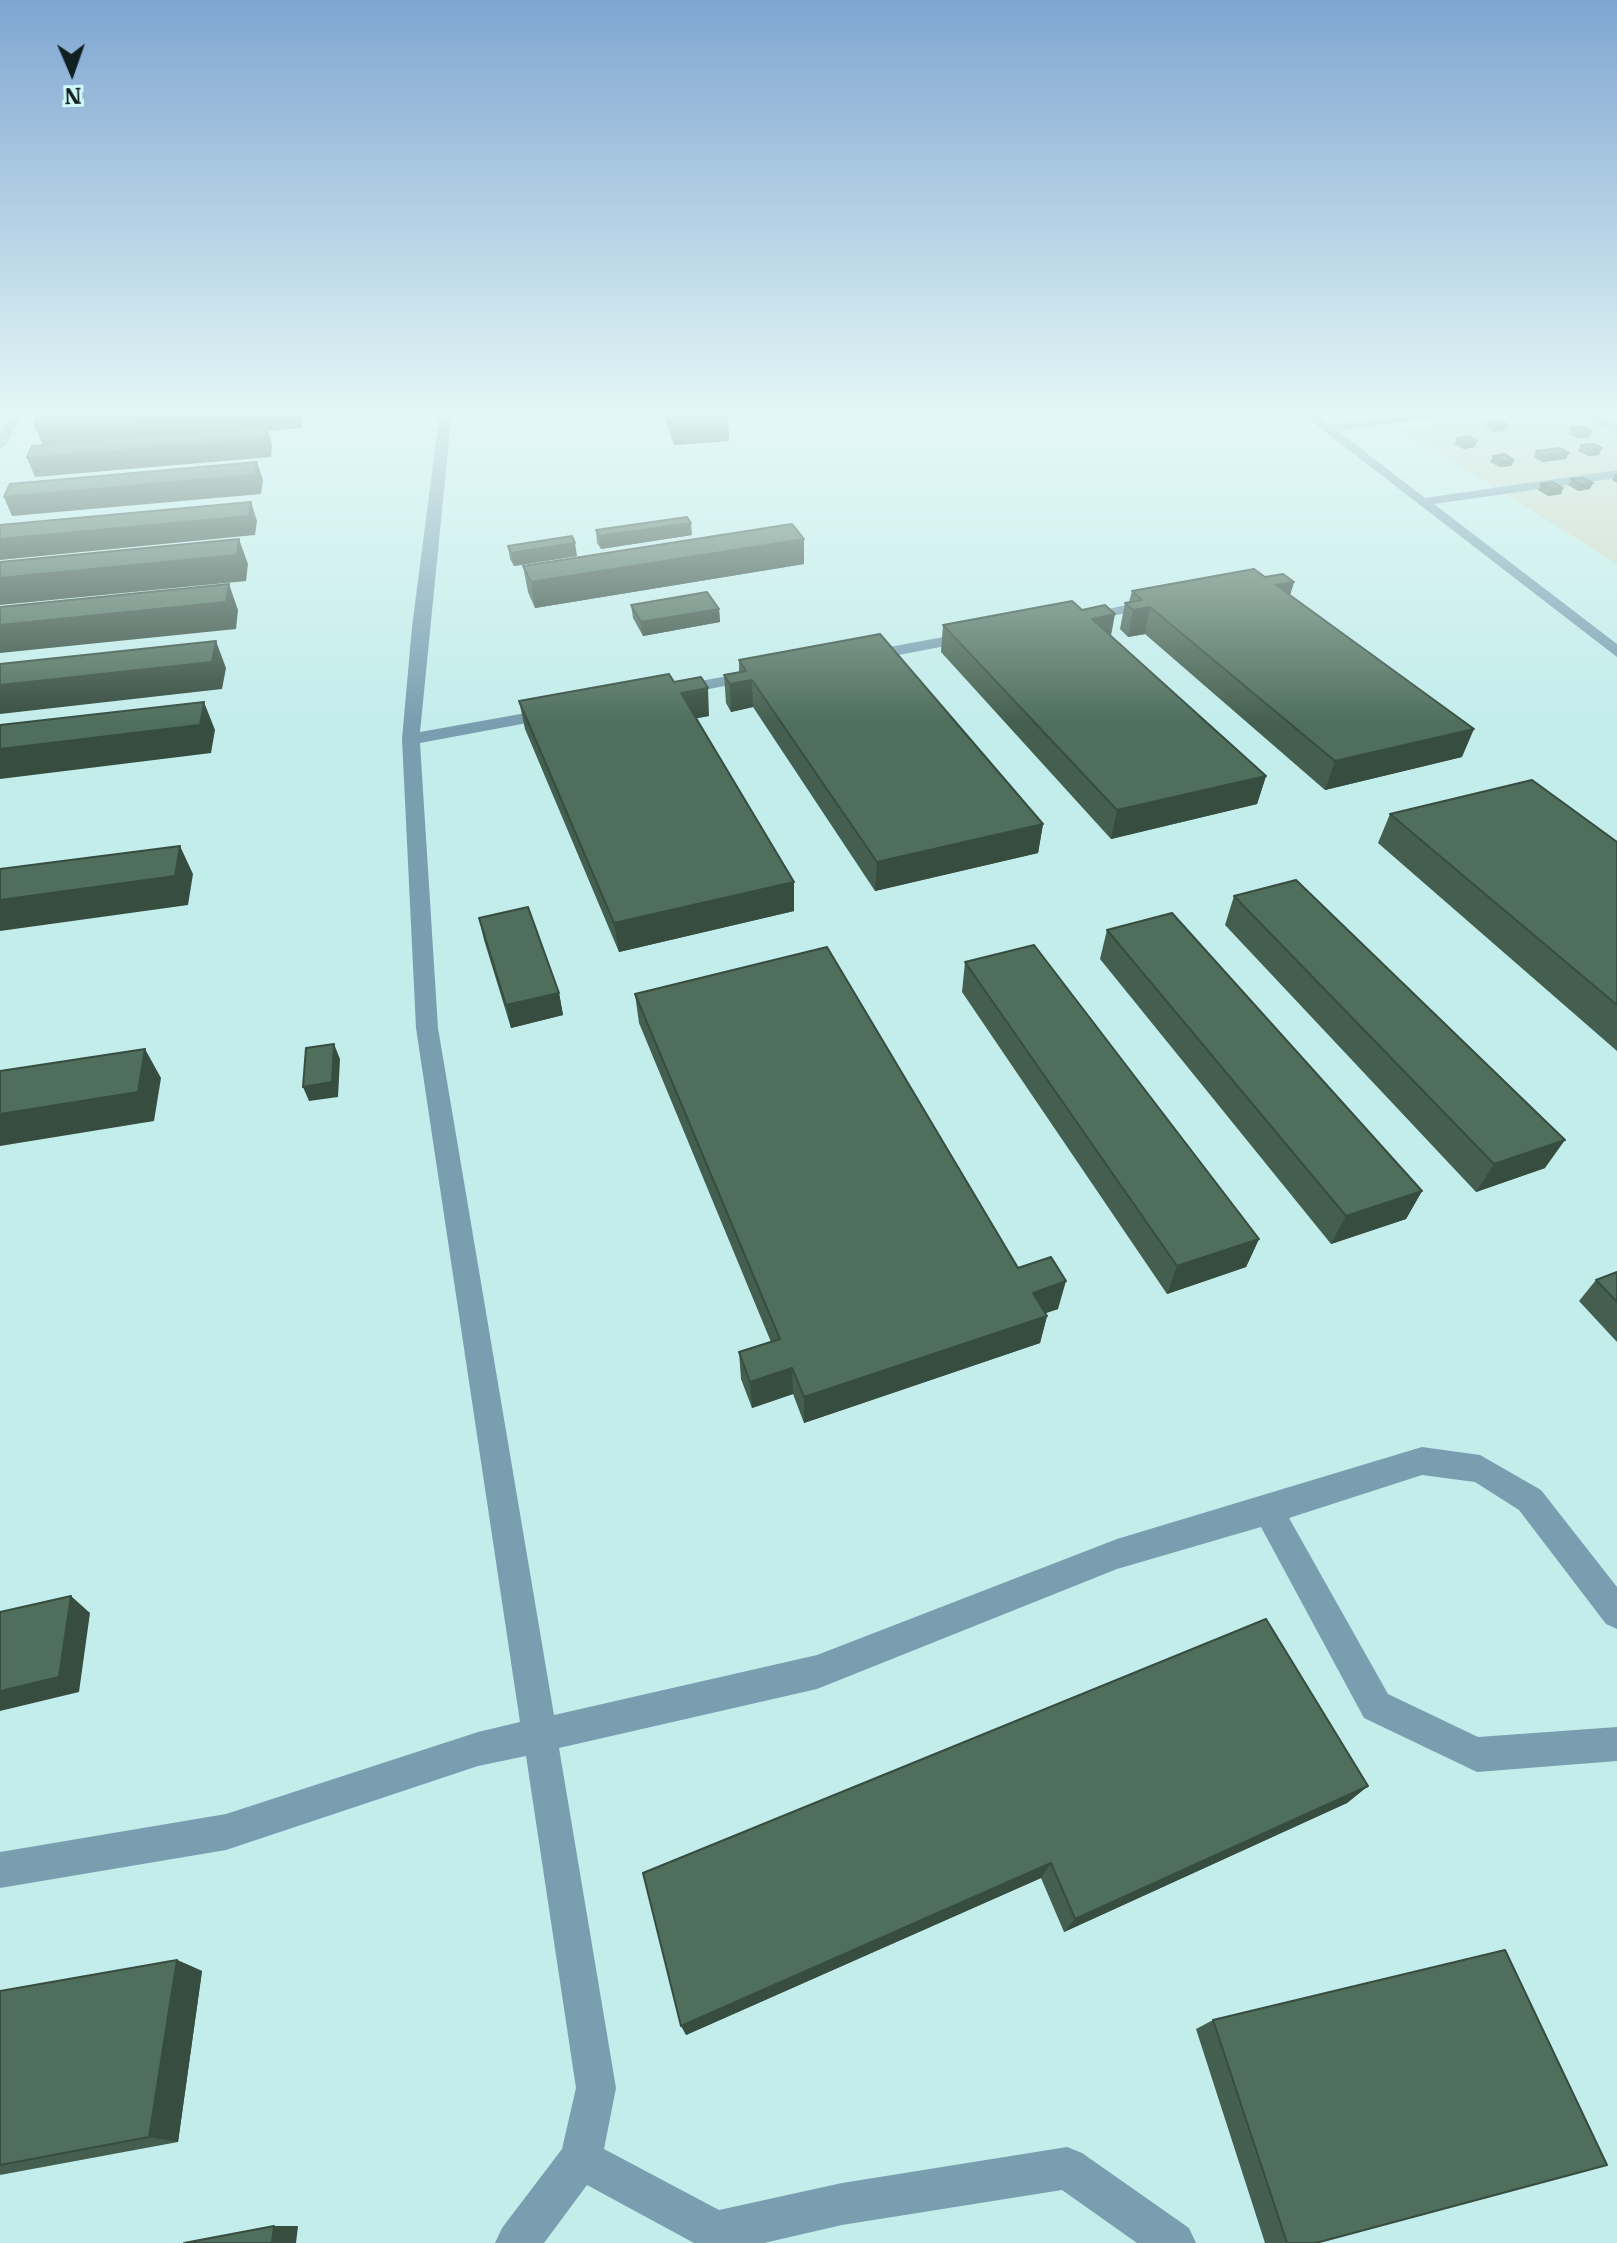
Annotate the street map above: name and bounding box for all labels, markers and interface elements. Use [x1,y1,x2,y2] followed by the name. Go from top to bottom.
[32,32,112,112] north arrow
[64,82,82,111] text: N

